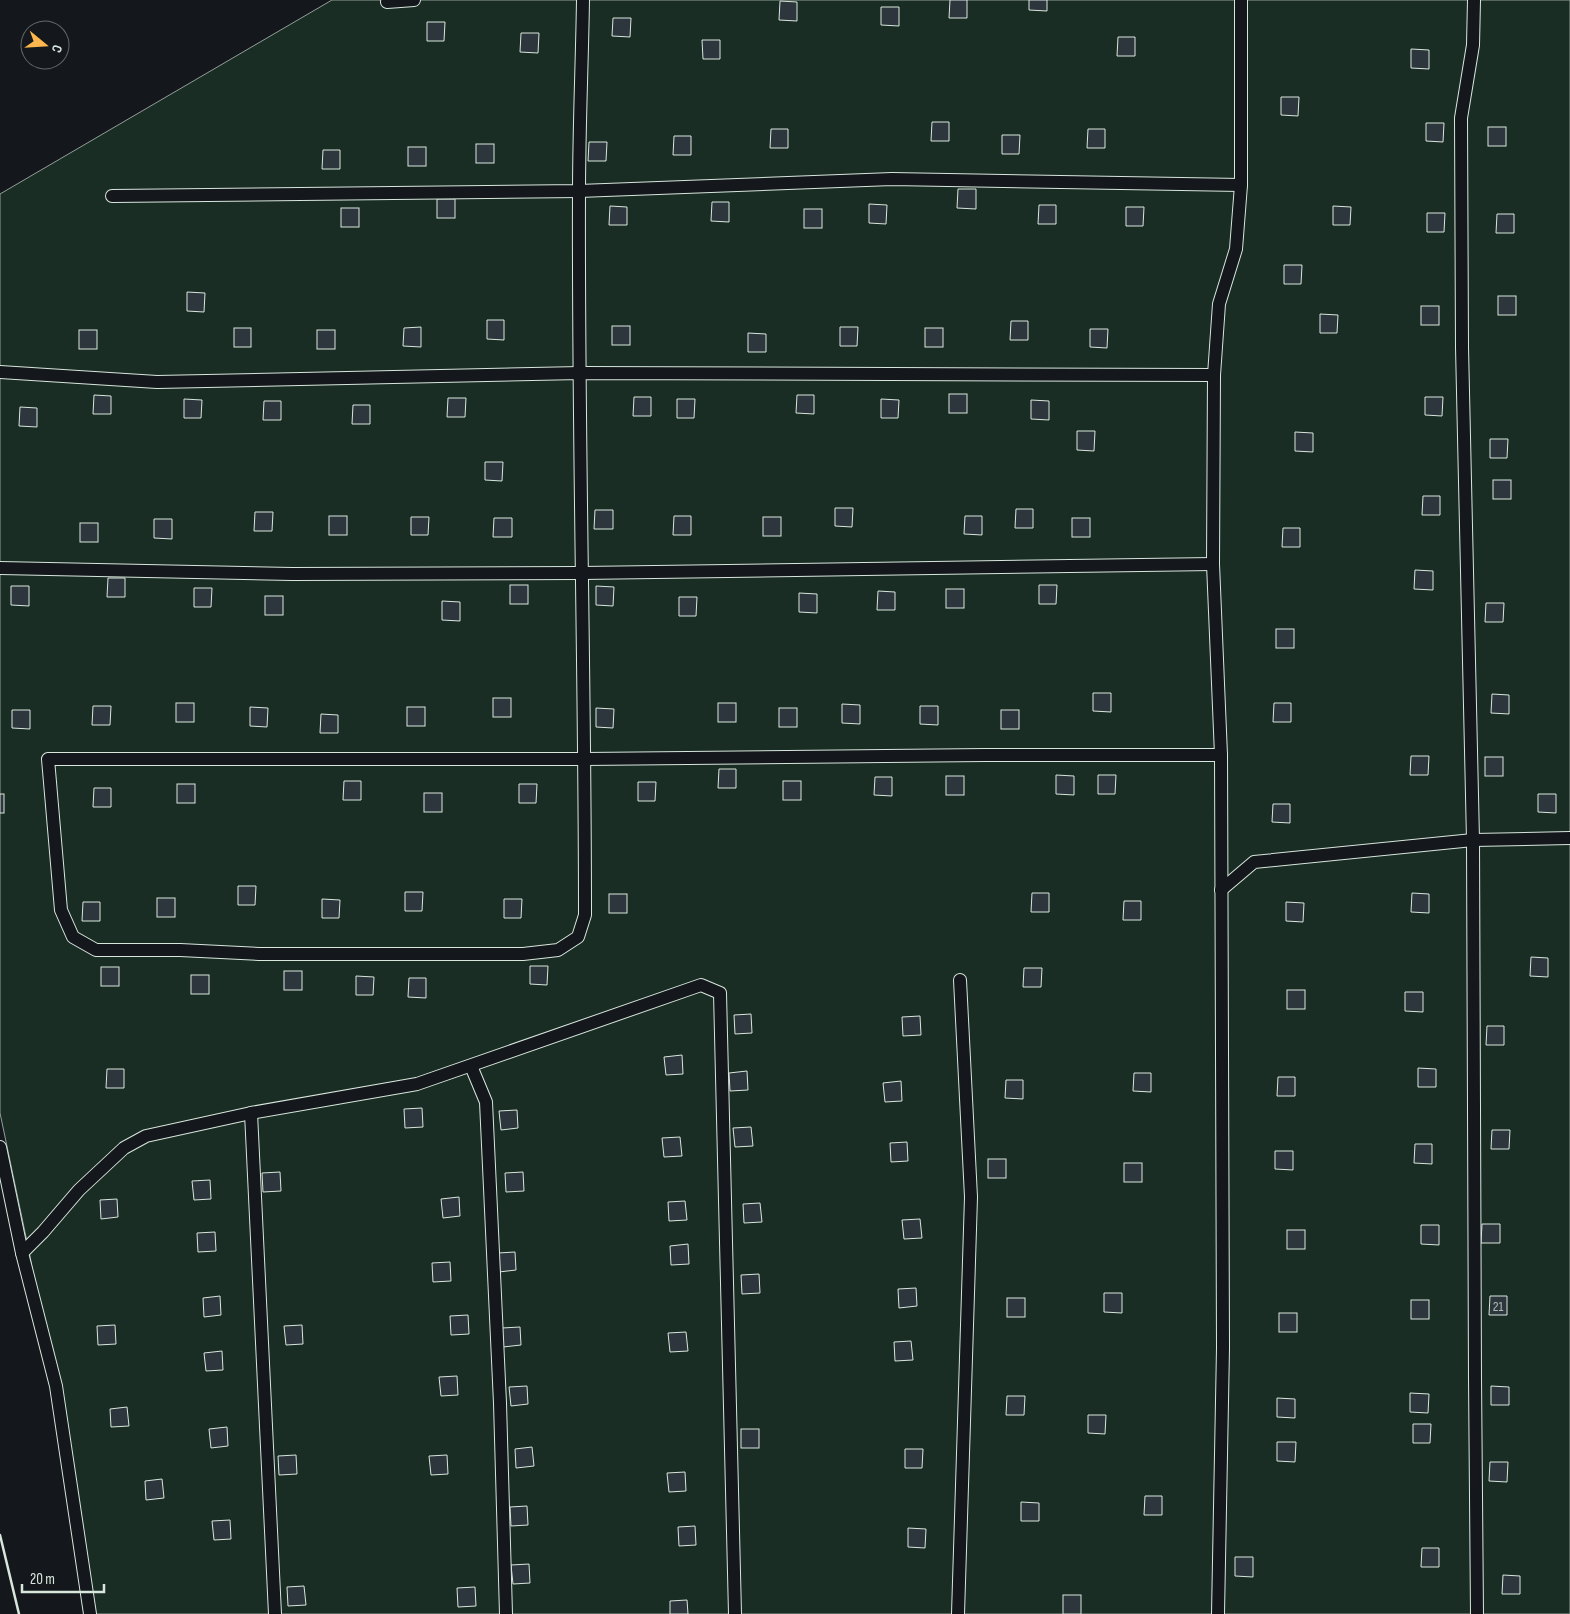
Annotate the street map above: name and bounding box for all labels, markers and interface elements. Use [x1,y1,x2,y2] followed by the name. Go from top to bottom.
[20,20,70,70] north arrow
[48,43,66,55] text: С
[1493,1298,1503,1315] house number: 21
[22,1562,105,1594] scale bar
[30,1570,55,1589] text: 20 m

